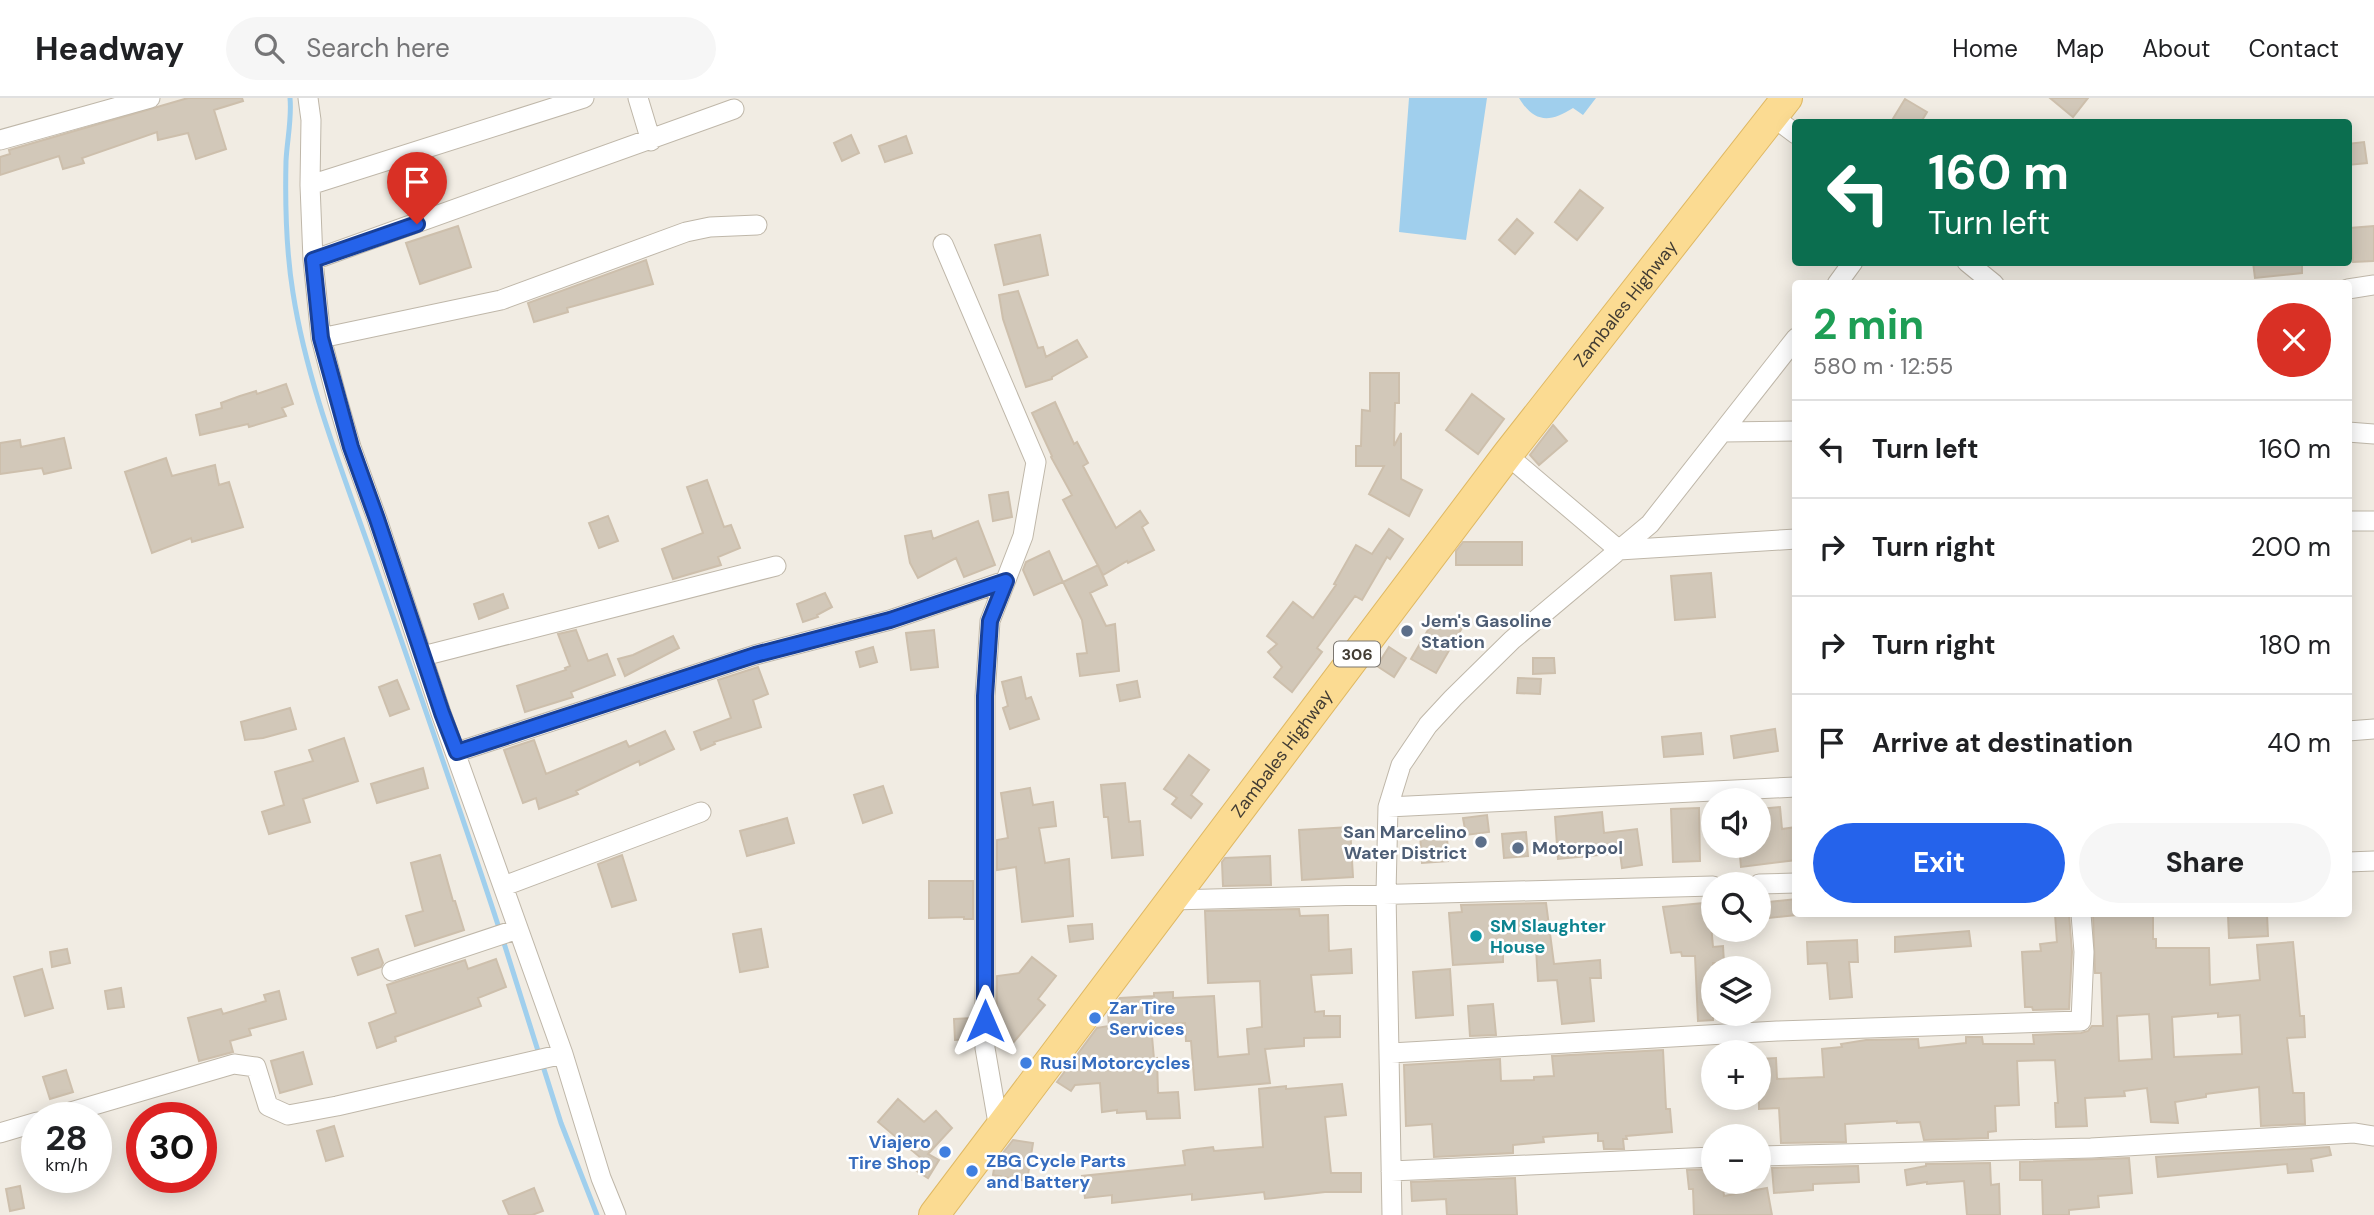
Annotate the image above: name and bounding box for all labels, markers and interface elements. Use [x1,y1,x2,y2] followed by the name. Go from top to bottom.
[226,17,716,80] search box
[35,27,184,70] text: Headway
[250,29,288,67] icon: search
[306,31,450,65] text: Search here
[1952,33,2018,64] text: Home
[2056,33,2104,64] text: Map
[2142,33,2211,64] text: About
[2249,33,2339,64] text: Contact
[1928,140,2069,204] text: 160 m
[1813,147,1904,238] icon: left
[387,152,447,224] pin
[398,163,436,201] icon: arrive
[1928,202,2050,244] text: Turn left
[1568,235,1683,372] street label: Zambales Highway
[1813,297,1924,352] text: 2 min
[2257,303,2331,377] button: close
[1813,351,1953,381] text: 580 m · 12:55
[1813,430,1851,468] icon: left
[1872,432,1979,466] text: Turn left
[2259,432,2331,466] text: 160 m
[1813,528,1851,566] icon: right
[1872,530,1996,564] text: Turn right
[2251,530,2331,564] text: 200 m
[1421,609,1552,654] place label: Jem's Gasoline Station
[1399,623,1415,639] marker: Jem's Gasoline Station
[1813,626,1851,664] icon: right
[1872,628,1996,662] text: Turn right
[2259,628,2331,662] text: 180 m
[1334,642,1380,666] road number: 306
[1226,684,1338,822] street label: Zambales Highway
[1813,724,1851,762] icon: arrive
[1872,726,2133,760] text: Arrive at destination
[2267,726,2331,760] text: 40 m
[1701,788,1771,1194] map controls
[1701,788,1771,858] button: sound
[1343,820,1467,865] place label: San Marcelino Water District
[1813,823,2065,903] button: Exit
[2079,823,2331,903] button: Share
[1473,834,1489,850] marker: San Marcelino Water District
[1532,836,1623,860] place label: Motorpool
[1510,840,1526,856] marker: Motorpool
[1701,872,1771,942] button: search
[1490,914,1606,959] place label: SM Slaughter House
[1468,928,1484,944] marker: SM Slaughter House
[1701,956,1771,1026] button: layers
[948,984,1022,1058] position arrow
[1109,996,1185,1041] place label: Zar Tire Services
[1087,1010,1103,1026] marker: Zar Tire Services
[1701,1040,1771,1110] button: +
[1040,1051,1191,1075] place label: Rusi Motorcycles
[1018,1055,1034,1071] marker: Rusi Motorcycles
[126,1102,217,1193] speed limit sign: 30
[45,1115,88,1161] text: 28
[1701,1124,1771,1194] button: −
[848,1130,931,1175] place label: Viajero Tire Shop
[937,1144,953,1160] marker: Viajero Tire Shop
[986,1149,1126,1194] place label: ZBG Cycle Parts and Battery
[45,1153,88,1177] text: km/h
[964,1163,980,1179] marker: ZBG Cycle Parts and Battery

